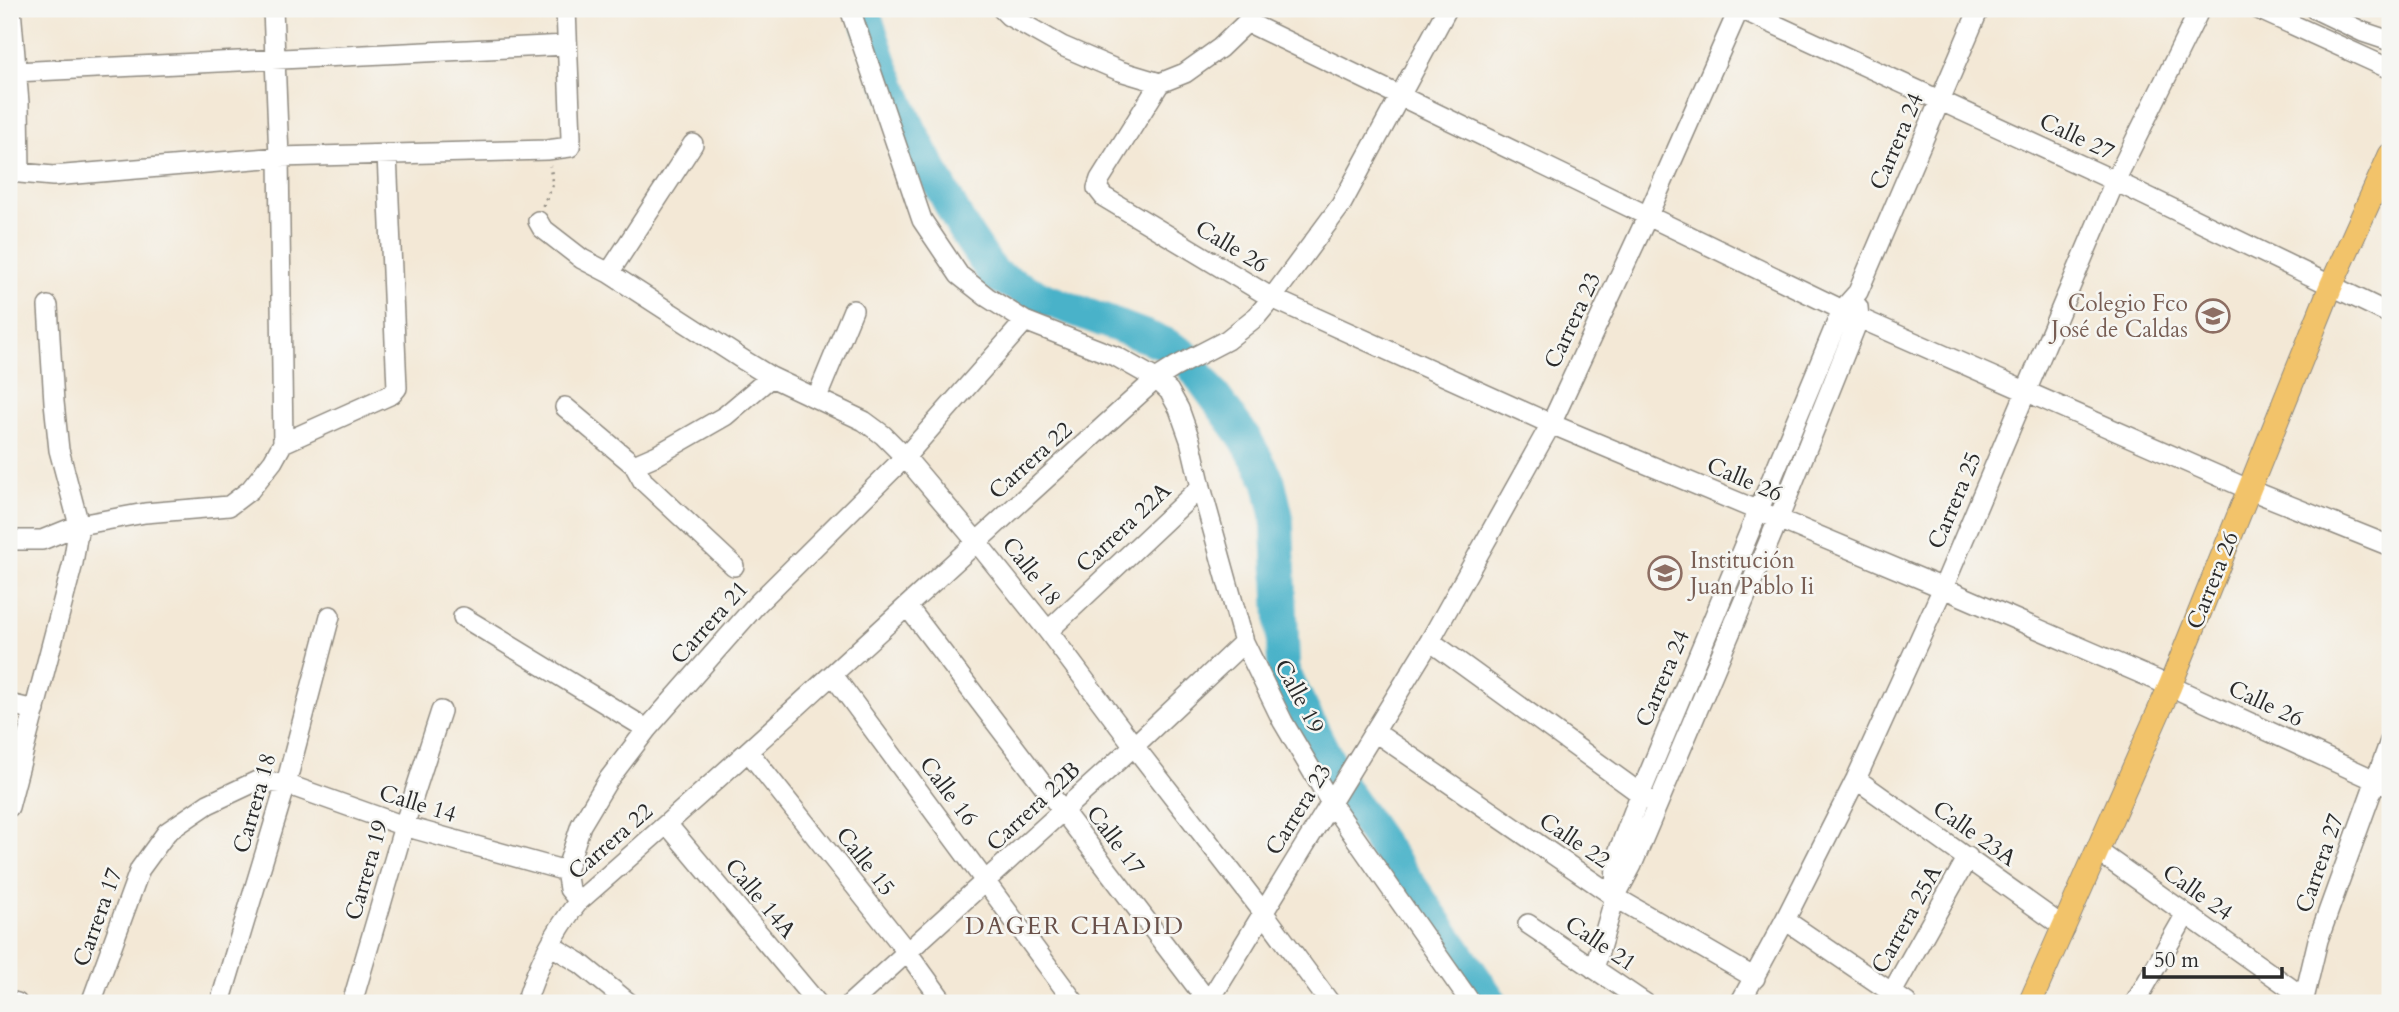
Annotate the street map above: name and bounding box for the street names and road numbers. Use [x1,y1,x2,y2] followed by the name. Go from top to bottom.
[1862,88,1931,195] street label: Carrera 24
[2034,106,2119,167] street label: Calle 27
[1190,213,1274,280] street label: Calle 26
[1537,267,1608,373] street label: Carrera 23
[982,414,1079,506] street label: Carrera 22
[1920,447,1989,554] street label: Carrera 25
[1702,450,1787,509] street label: Calle 26
[1069,475,1178,579] street label: Carrera 22A
[2179,527,2246,634] street label: Carrera 26
[995,530,1068,612] street label: Calle 18
[663,574,755,671] street label: Carrera 21
[1628,625,1697,732] street label: Carrera 24
[1267,654,1332,739] street label: Calle 19
[2223,673,2308,734] street label: Calle 26
[225,749,284,857] street label: Carrera 18
[912,750,985,832] street label: Calle 16
[979,755,1087,858] street label: Carrera 22B
[1258,757,1339,861] street label: Carrera 23
[375,777,461,830] street label: Calle 14
[1927,793,2023,874] street label: Calle 23A
[561,796,659,887] street label: Carrera 22
[1079,799,1152,881] street label: Calle 17
[1533,805,1616,875] street label: Calle 22
[2288,810,2351,917] street label: Carrera 27
[337,816,396,924] street label: Carrera 19
[829,820,902,902] street label: Calle 15
[718,852,804,945] street label: Calle 14A
[2156,857,2239,928] street label: Calle 24
[1864,859,1949,979] street label: Carrera 25A
[65,864,130,971] street label: Carrera 17
[1559,908,1642,978] street label: Calle 21

